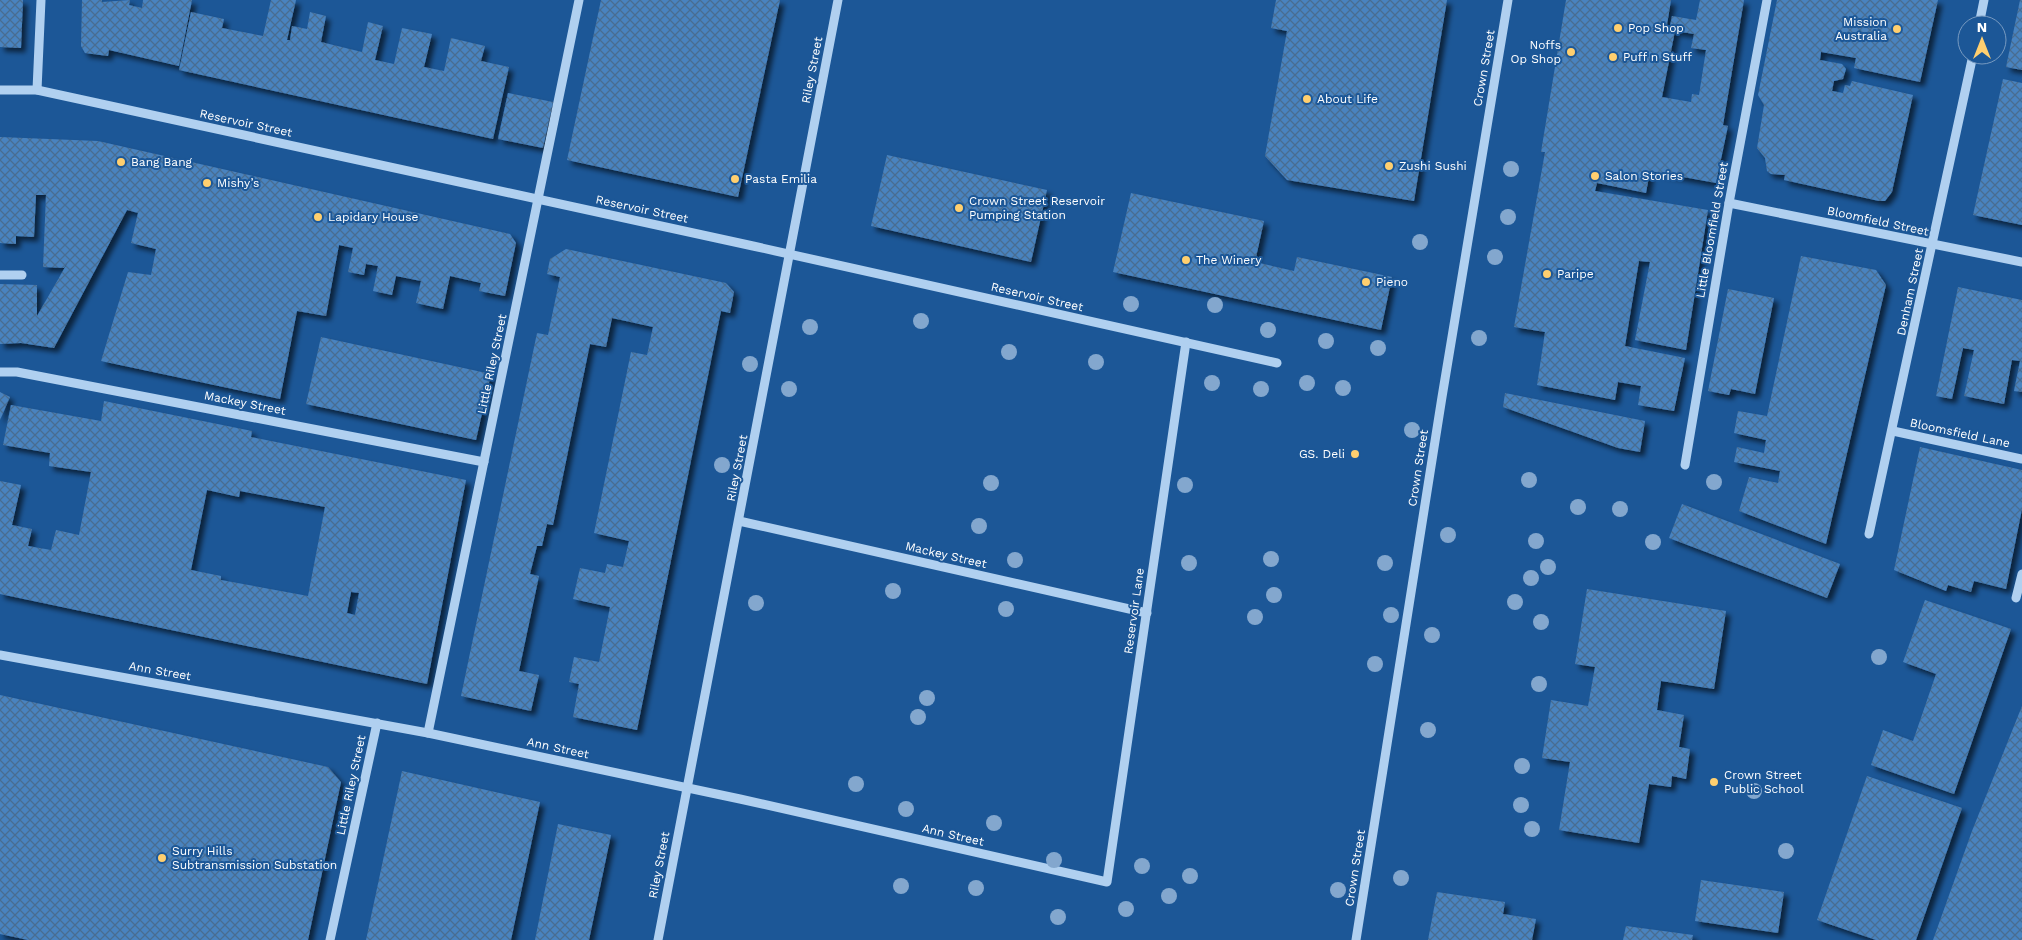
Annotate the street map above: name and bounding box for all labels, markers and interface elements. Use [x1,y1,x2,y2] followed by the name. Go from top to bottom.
[1835,15,1887,43] place label: Mission Australia
[1957,15,2007,65] north arrow
[1977,19,1987,35] text: N
[1628,21,1684,35] place label: Pop Shop
[1612,22,1624,34] marker: Pop Shop
[1891,23,1903,35] marker: Mission Australia
[1470,29,1498,107] street label: Crown Street
[799,36,825,104] street label: Riley Street
[1511,38,1561,66] place label: Noffs Op Shop
[1565,46,1577,58] marker: Noffs Op Shop
[1623,50,1692,64] place label: Puff n Stuff
[1607,51,1619,63] marker: Puff n Stuff
[1317,92,1378,106] place label: About Life
[1301,93,1313,105] marker: About Life
[198,106,294,140] street label: Reservoir Street
[131,155,193,169] place label: Bang Bang
[115,156,127,168] marker: Bang Bang
[1399,159,1467,173] place label: Zushi Sushi
[1383,160,1395,172] marker: Zushi Sushi
[1693,161,1731,299] street label: Little Bloomfield Street
[1605,169,1683,183] place label: Salon Stories
[1589,170,1601,182] marker: Salon Stories
[745,172,817,186] place label: Pasta Emilia
[729,173,741,185] marker: Pasta Emilia
[217,176,259,190] place label: Mishy’s
[201,177,213,189] marker: Mishy’s
[594,192,690,226] street label: Reservoir Street
[969,194,1105,222] place label: Crown Street Reservoir Pumping Station
[953,202,965,214] marker: Crown Street Reservoir Pumping Station
[1826,203,1930,239] street label: Bloomfield Street
[328,210,419,224] place label: Lapidary House
[312,211,324,223] marker: Lapidary House
[1894,247,1926,337] street label: Denham Street
[1196,253,1262,267] place label: The Winery
[1180,254,1192,266] marker: The Winery
[1557,267,1594,281] place label: Paripe
[1541,268,1553,280] marker: Paripe
[1376,275,1408,289] place label: Pieno
[1360,276,1372,288] marker: Pieno
[989,280,1085,314] street label: Reservoir Street
[475,313,509,415] street label: Little Riley Street
[203,388,287,418] street label: Mackey Street
[1909,416,2011,450] street label: Bloomsfield Lane
[1405,429,1431,507] street label: Crown Street
[724,434,750,502] street label: Riley Street
[1299,447,1345,461] place label: GS. Deli
[1349,448,1361,460] marker: GS. Deli
[904,539,988,571] street label: Mackey Street
[1121,567,1147,655] street label: Reservoir Lane
[128,659,192,683] street label: Ann Street
[334,734,368,836] street label: Little Riley Street
[526,735,590,761] street label: Ann Street
[1724,768,1804,796] place label: Crown Street Public School
[1708,776,1720,788] marker: Crown Street Public School
[921,821,985,849] street label: Ann Street
[1342,829,1368,907] street label: Crown Street
[646,831,672,899] street label: Riley Street
[172,844,337,872] place label: Surry Hills Subtransmission Substation
[156,852,168,864] marker: Surry Hills Subtransmission Substation

